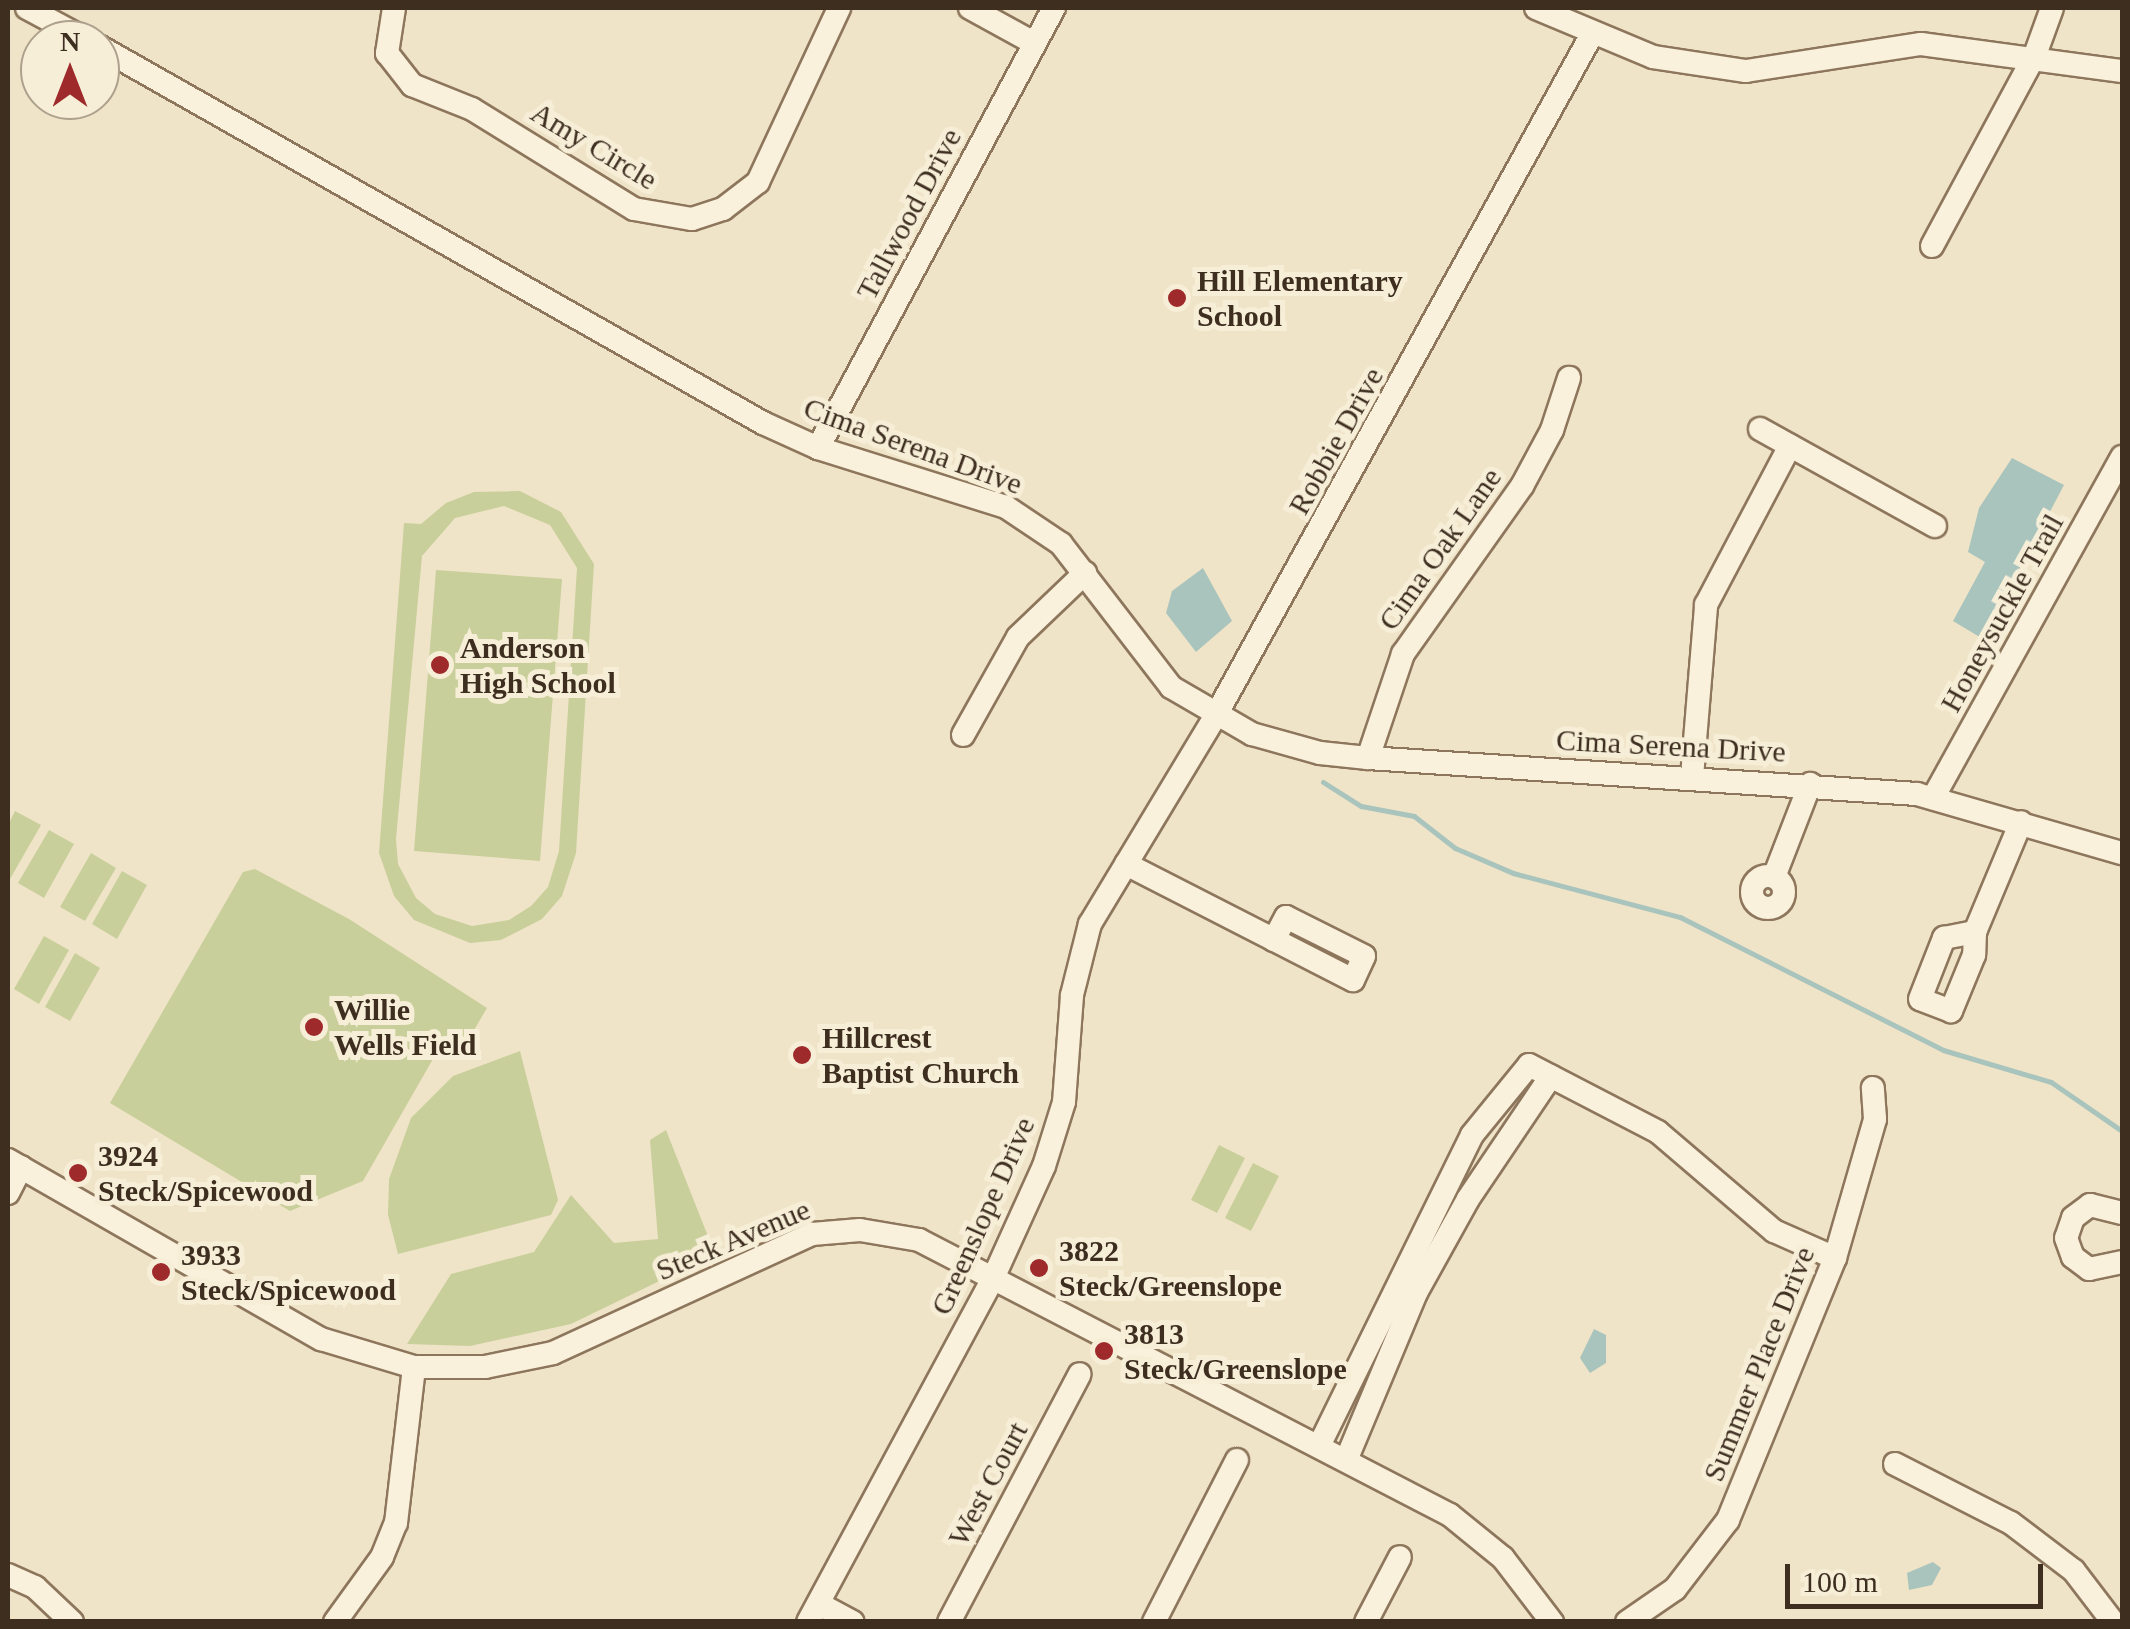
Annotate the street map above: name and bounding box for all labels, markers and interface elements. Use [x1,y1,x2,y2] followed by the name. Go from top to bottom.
[20,20,120,120] north arrow
[60,26,80,57] text: N
[524,94,664,198] street label: Amy Circle
[849,122,969,306] street label: Tallwood Drive
[1197,263,1403,334] place label: Hill Elementary School
[1166,287,1188,309] marker: Hill Elementary School
[1281,361,1391,521] street label: Robbie Drive
[799,390,1027,502] street label: Cima Serena Drive
[1371,461,1509,637] street label: Cima Oak Lane
[1933,507,2071,719] street label: Honeysuckle Trail
[460,630,616,700] place label: Anderson High School
[429,654,451,676] marker: Anderson High School
[1555,722,1787,770] street label: Cima Serena Drive
[334,992,476,1062] place label: Willie Wells Field
[303,1016,325,1038] marker: Willie Wells Field
[822,1020,1019,1090] place label: Hillcrest Baptist Church
[791,1044,813,1066] marker: Hillcrest Baptist Church
[923,1112,1043,1320] street label: Greenslope Drive
[98,1138,313,1208] place label: 3924 Steck/Spicewood
[67,1162,89,1184] marker: 3924 Steck/Spicewood
[650,1191,816,1289] street label: Steck Avenue
[1059,1233,1282,1304] place label: 3822 Steck/Greenslope
[181,1237,396,1308] place label: 3933 Steck/Spicewood
[1695,1241,1823,1487] street label: Summer Place Drive
[1028,1257,1050,1279] marker: 3822 Steck/Greenslope
[150,1261,172,1283] marker: 3933 Steck/Spicewood
[1124,1316,1347,1386] place label: 3813 Steck/Greenslope
[1093,1340,1115,1362] marker: 3813 Steck/Greenslope
[940,1416,1036,1552] street label: West Court
[1790,1544,2048,1606] scale bar
[1802,1565,1878,1598] text: 100 m

